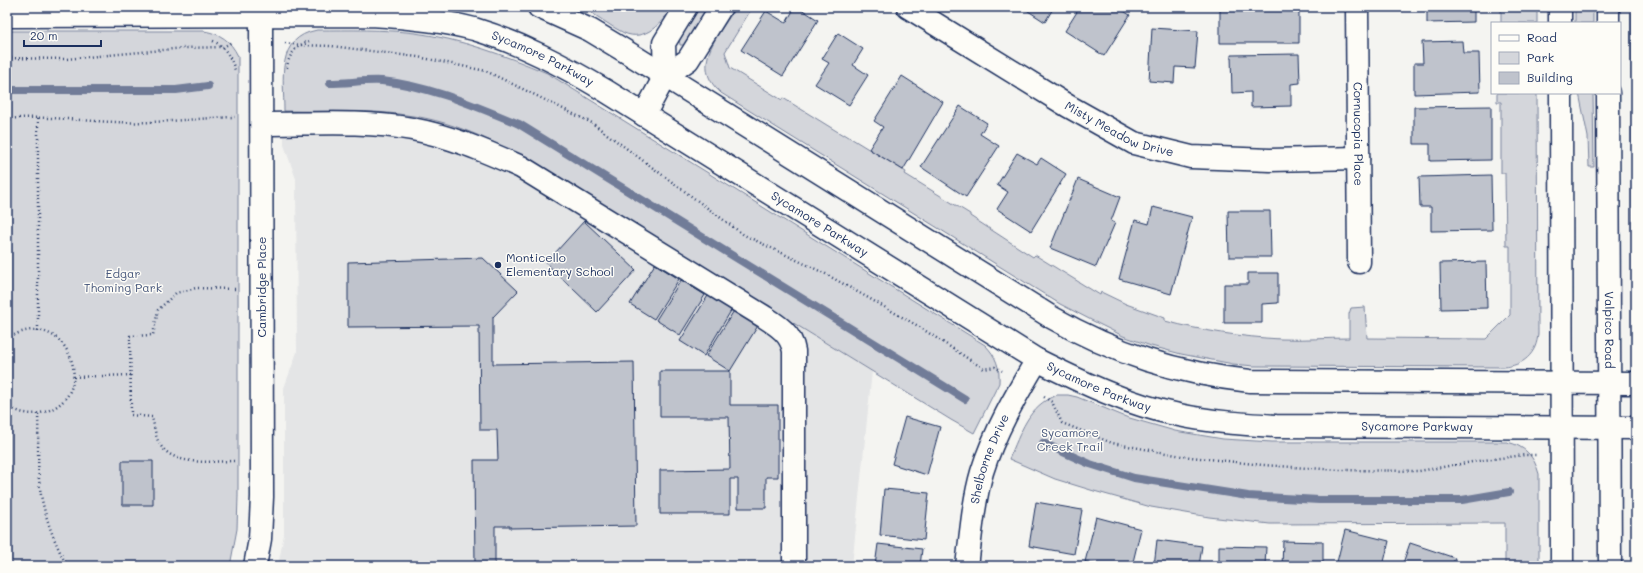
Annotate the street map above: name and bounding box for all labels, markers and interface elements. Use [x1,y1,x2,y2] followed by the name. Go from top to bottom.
[24,22,101,48] scale bar
[1491,22,1621,94] legend
[490,26,597,89] street label: Sycamore Parkway
[30,27,58,43] text: 20 m
[1527,29,1557,45] text: Road
[1527,49,1554,65] text: Park
[1527,69,1573,85] text: Building
[1351,82,1367,186] street label: Cornucopia Place
[1062,97,1175,159] street label: Misty Meadow Drive
[768,187,872,260] street label: Sycamore Parkway
[253,236,269,338] street label: Cambridge Place
[506,249,614,279] place label: Monticello Elementary School
[493,260,503,270] marker: Monticello Elementary School
[84,265,162,295] park label: Edgar Thoming Park
[1602,291,1618,369] street label: Valpico Road
[1044,357,1153,415] street label: Sycamore Parkway
[966,411,1012,505] street label: Shelborne Drive
[1361,417,1473,434] street label: Sycamore Parkway
[1037,424,1103,454] park label: Sycamore Creek Trail

